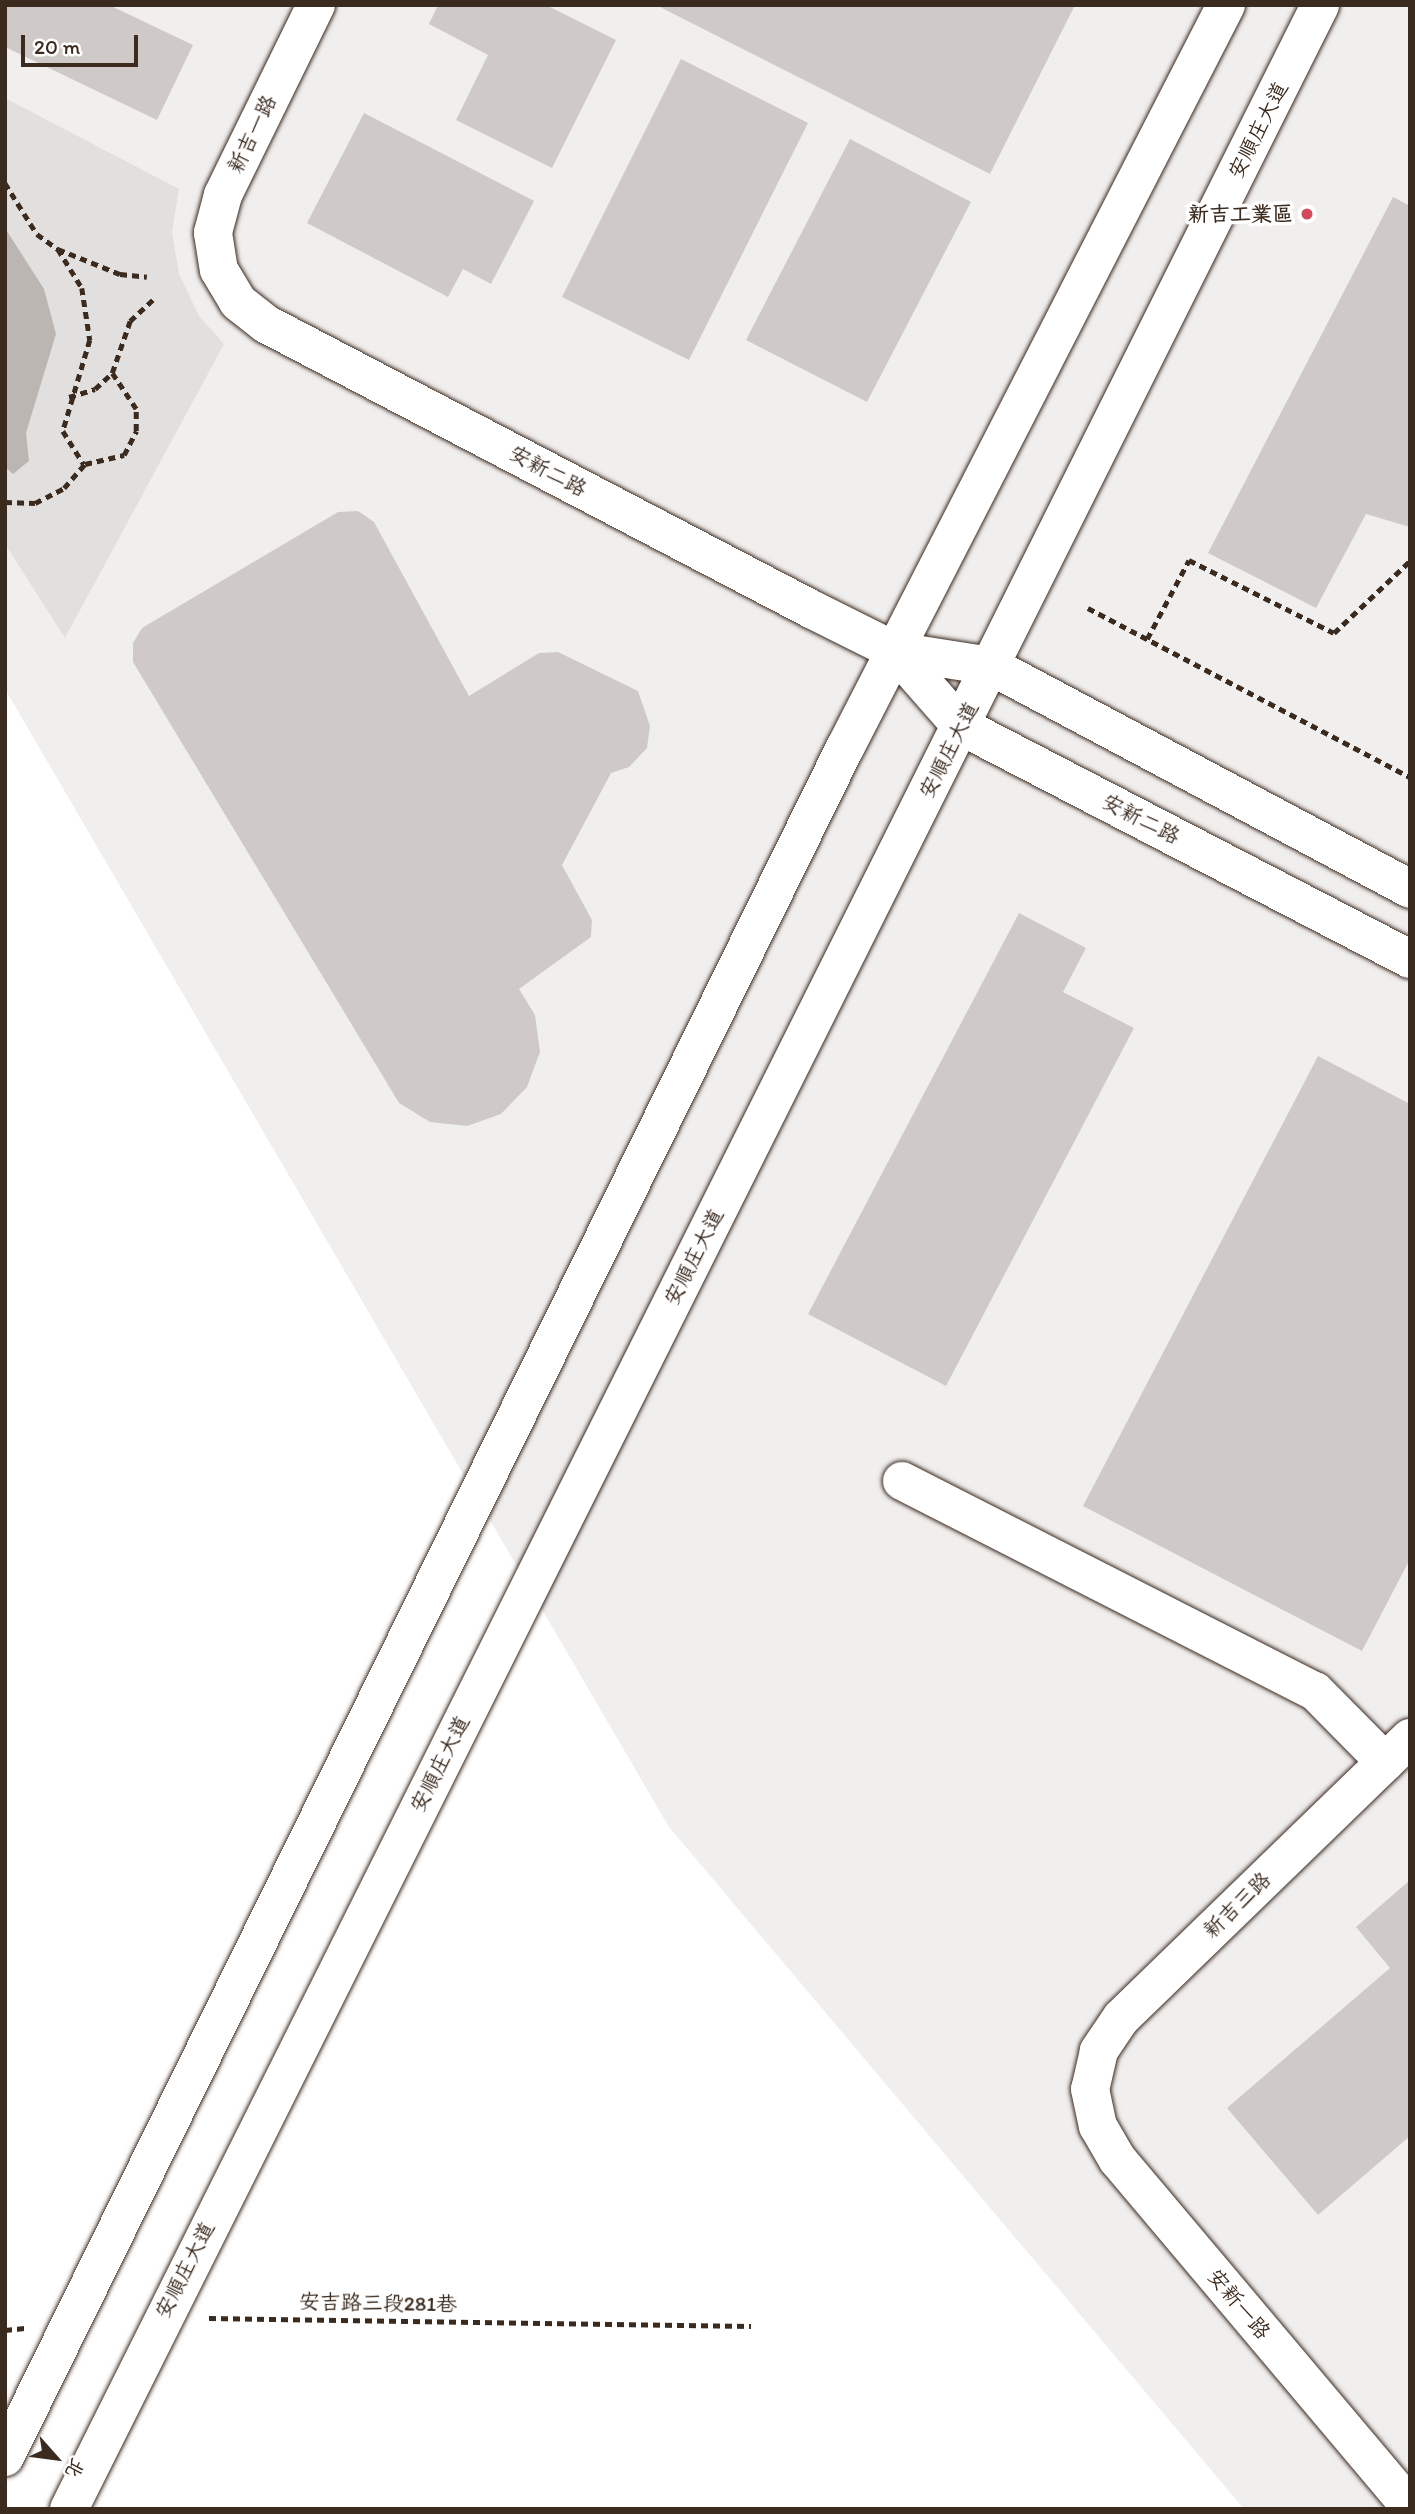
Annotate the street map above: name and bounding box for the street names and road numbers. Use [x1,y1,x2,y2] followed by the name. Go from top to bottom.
[1223,78,1293,182] street label: 安順庄大道
[222,91,282,177] street label: 新吉一路
[505,440,591,502] street label: 安新二路
[914,698,984,802] street label: 安順庄大道
[1098,789,1184,849] street label: 安新二路
[659,1205,729,1309] street label: 安順庄大道
[405,1712,475,1816] street label: 安順庄大道
[1198,1867,1276,1943] street label: 新吉三路
[150,2218,220,2322] street label: 安順庄大道
[1202,2264,1276,2344] street label: 安新一路
[299,2289,457,2317] street label: 安吉路三段281巷

